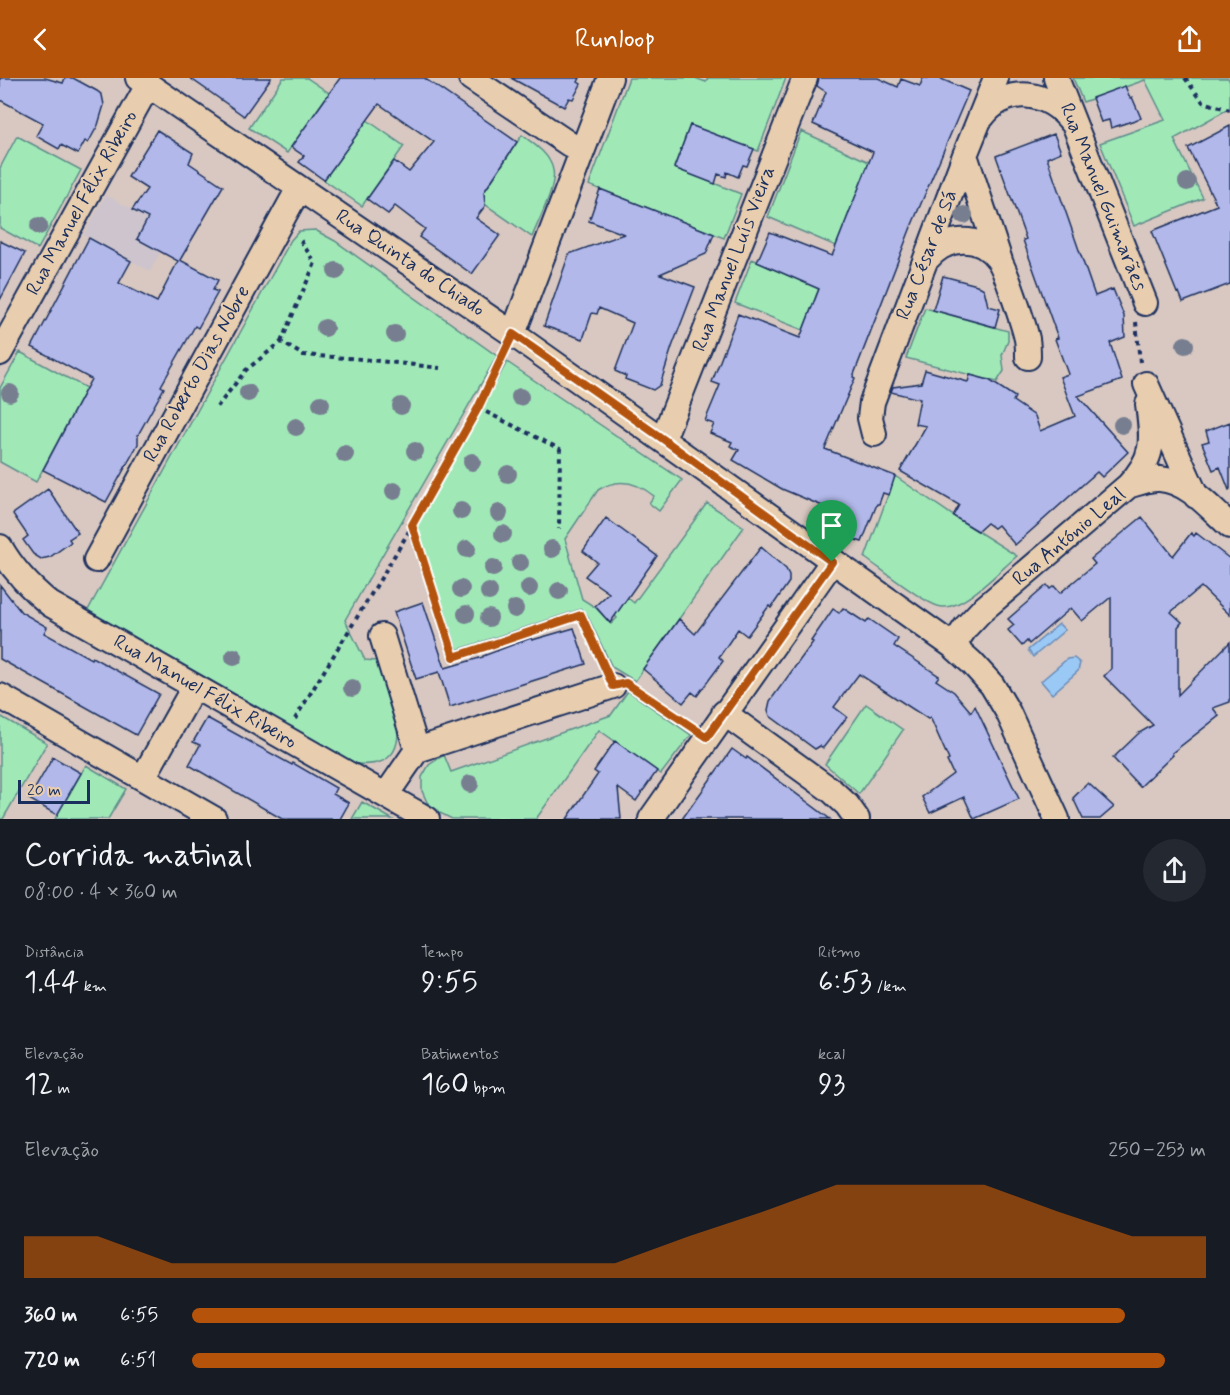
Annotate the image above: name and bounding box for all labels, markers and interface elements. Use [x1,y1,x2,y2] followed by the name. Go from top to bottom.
[575,22,655,57] text: Runloop
[24,23,57,56] icon: back
[1173,23,1206,56] icon: share
[1053,99,1153,295] street label: Rua Manuel Guimarães
[20,106,144,300] street label: Rua Manuel Félix Ribeiro
[686,162,782,356] street label: Rua Manuel Luís Vieira
[890,186,964,324] street label: Rua César de Sá
[330,203,490,323] street label: Rua Quinta do Chiado
[137,281,257,467] street label: Rua Roberto Dias Nobre
[1007,482,1131,592] street label: Rua António Leal
[806,500,857,562] pin
[815,509,848,542] icon: arrive
[108,628,302,756] street label: Rua Manuel Félix Ribeiro
[18,777,90,804] scale bar
[27,780,61,801] text: 20 m
[24,834,252,878] text: Corrida matinal
[1143,839,1206,902] button: share
[24,879,178,906] text: 08:00 · 4 × 360 m
[24,942,84,963] text: Distância
[421,942,463,963] text: Tempo
[818,942,860,963] text: Ritmo
[24,963,79,1002] text: 1.44
[421,963,478,1002] text: 9:55
[818,963,872,1002] text: 6:53
[79,976,107,997] text: km
[872,976,907,997] text: /km
[24,1044,84,1065] text: Elevação
[421,1044,499,1065] text: Batimentos
[818,1044,845,1065] text: kcal
[24,1065,53,1104] text: 12
[421,1065,469,1104] text: 160
[818,1065,845,1104] text: 93
[53,1078,70,1099] text: m
[469,1078,506,1099] text: bpm
[24,1137,99,1164] text: Elevação
[1108,1137,1206,1164] text: 250–253 m
[24,1302,77,1329] text: 360 m
[120,1302,158,1329] text: 6:55
[24,1347,80,1374] text: 720 m
[120,1347,156,1374] text: 6:51

